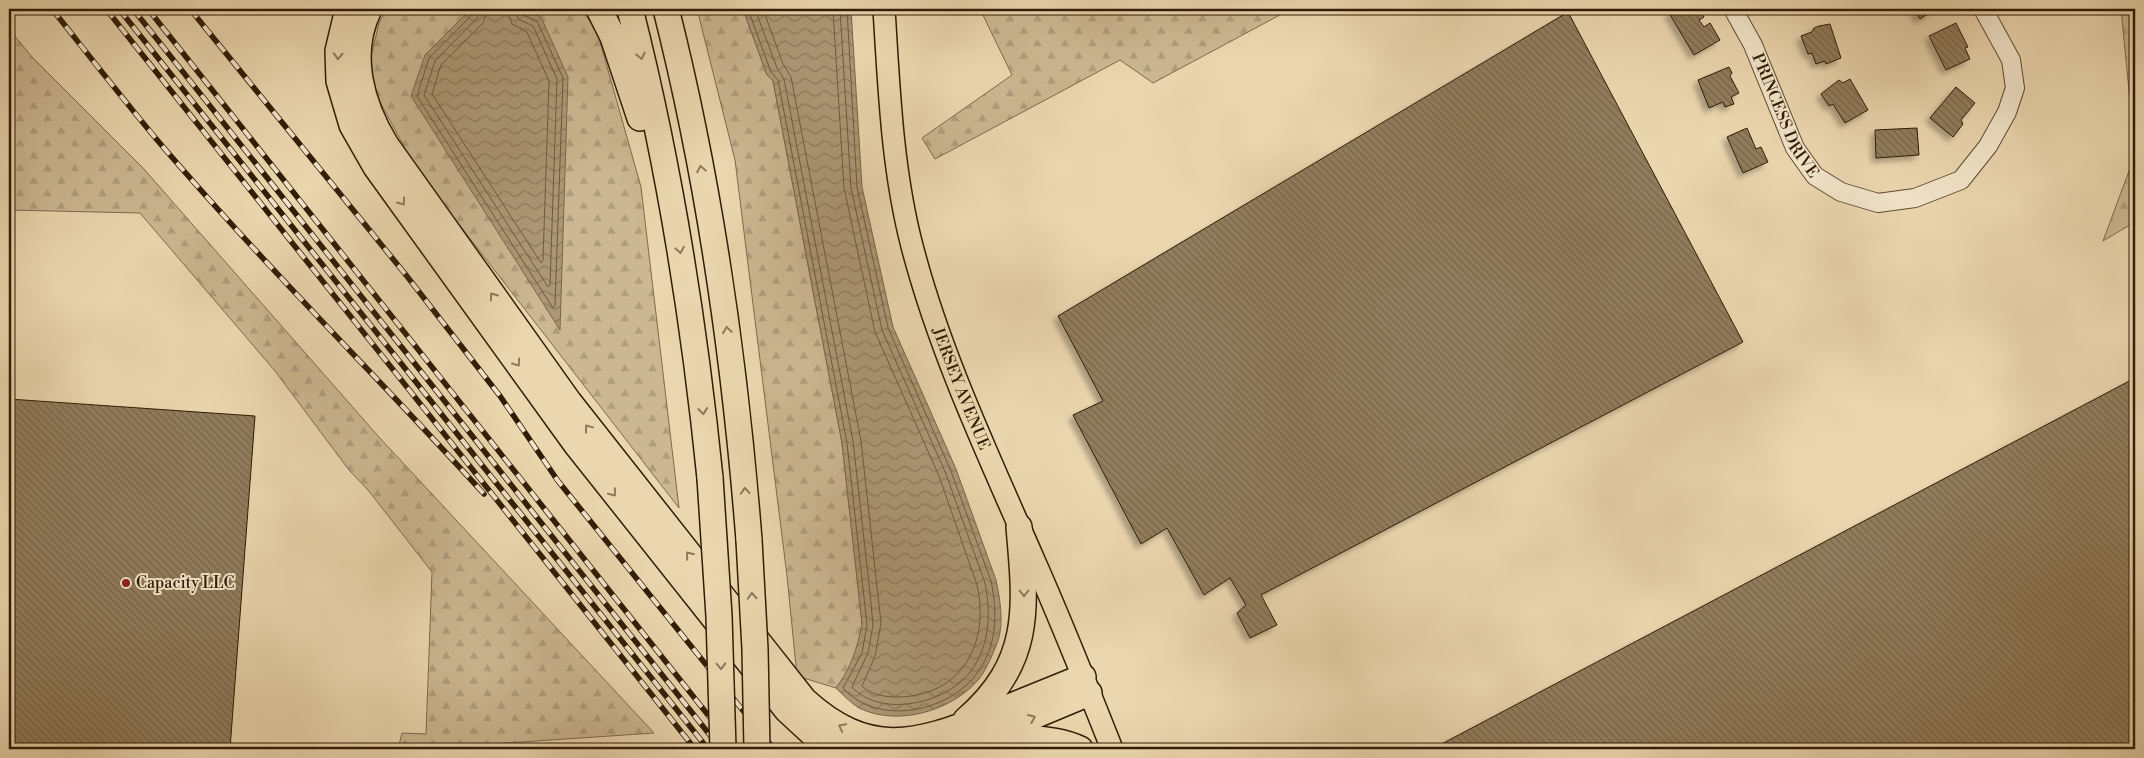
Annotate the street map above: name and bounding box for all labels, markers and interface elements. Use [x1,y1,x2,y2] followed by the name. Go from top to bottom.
[1747,50,1823,182] street label: PRINCESS DRIVE
[636,52,646,61] one-way arrow
[333,53,344,61] one-way arrow
[696,165,707,174] one-way arrow
[396,196,405,206] one-way arrow
[674,246,684,254] one-way arrow
[490,292,499,302] one-way arrow
[928,324,994,453] street label: JERSEY AVENUE
[722,325,733,333] one-way arrow
[511,357,519,366] one-way arrow
[697,407,708,415] one-way arrow
[585,424,594,434] one-way arrow
[608,487,616,496] one-way arrow
[740,487,751,495] one-way arrow
[686,552,694,561] one-way arrow
[136,573,234,593] place label: Capacity LLC
[120,577,132,589] marker: Capacity LLC
[1019,589,1029,597] one-way arrow
[747,591,758,599] one-way arrow
[716,662,726,670] one-way arrow
[1028,713,1036,723] one-way arrow
[838,723,847,733] one-way arrow

